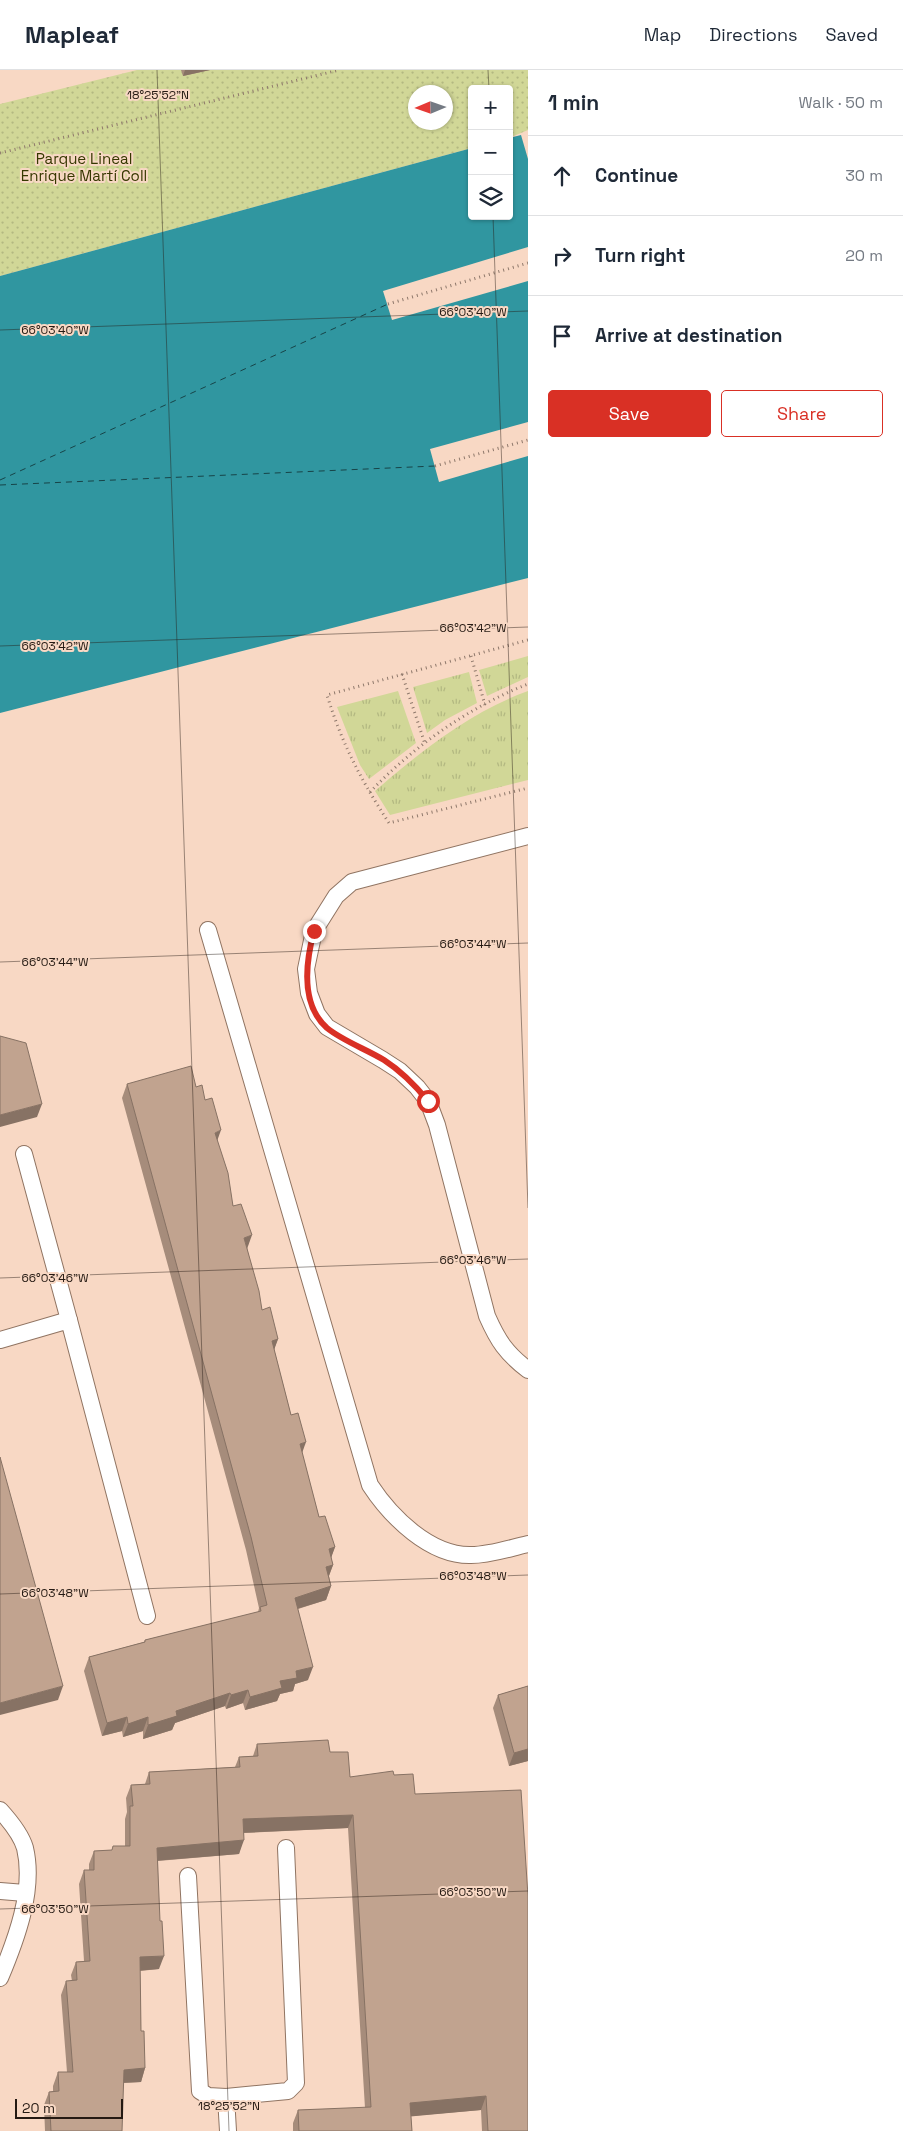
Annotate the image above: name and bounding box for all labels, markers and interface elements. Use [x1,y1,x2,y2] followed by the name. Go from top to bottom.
[25,19,119,50] text: Mapleaf
[644,23,681,46] text: Map
[709,23,798,46] text: Directions
[826,23,878,46] text: Saved
[408,85,453,130] north arrow
[468,85,513,220] map controls
[468,85,513,130] button: +
[127,87,189,103] text: 18°25'52"N
[548,89,599,116] text: 1 min
[799,92,883,113] text: Walk · 50 m
[468,130,513,175] button: −
[21,149,147,185] park label: Parque Lineal Enrique Martí Coll
[548,162,576,190] icon: ahead
[595,163,678,188] text: Continue
[845,165,883,186] text: 30 m
[468,175,513,220] button: layers
[548,242,576,270] icon: right
[595,243,685,268] text: Turn right
[845,245,883,266] text: 20 m
[439,304,507,320] text: 66°03'40"W
[21,322,89,338] text: 66°03'40"W
[548,322,576,350] icon: arrive
[595,323,783,348] text: Arrive at destination
[548,390,711,437] button: Save
[721,390,883,437] button: Share
[439,620,507,636] text: 66°03'42"W
[21,638,89,654] text: 66°03'42"W
[303,920,326,943] route end
[440,936,507,952] text: 66°03'44"W
[22,954,89,970] text: 66°03'44"W
[417,1090,440,1113] route start
[439,1252,507,1268] text: 66°03'46"W
[21,1270,89,1286] text: 66°03'46"W
[439,1568,507,1584] text: 66°03'48"W
[21,1585,89,1601] text: 66°03'48"W
[439,1884,507,1900] text: 66°03'50"W
[21,1901,89,1917] text: 66°03'50"W
[15,2096,122,2119] scale bar
[198,2098,260,2114] text: 18°25'52"N
[22,2099,55,2117] text: 20 m

